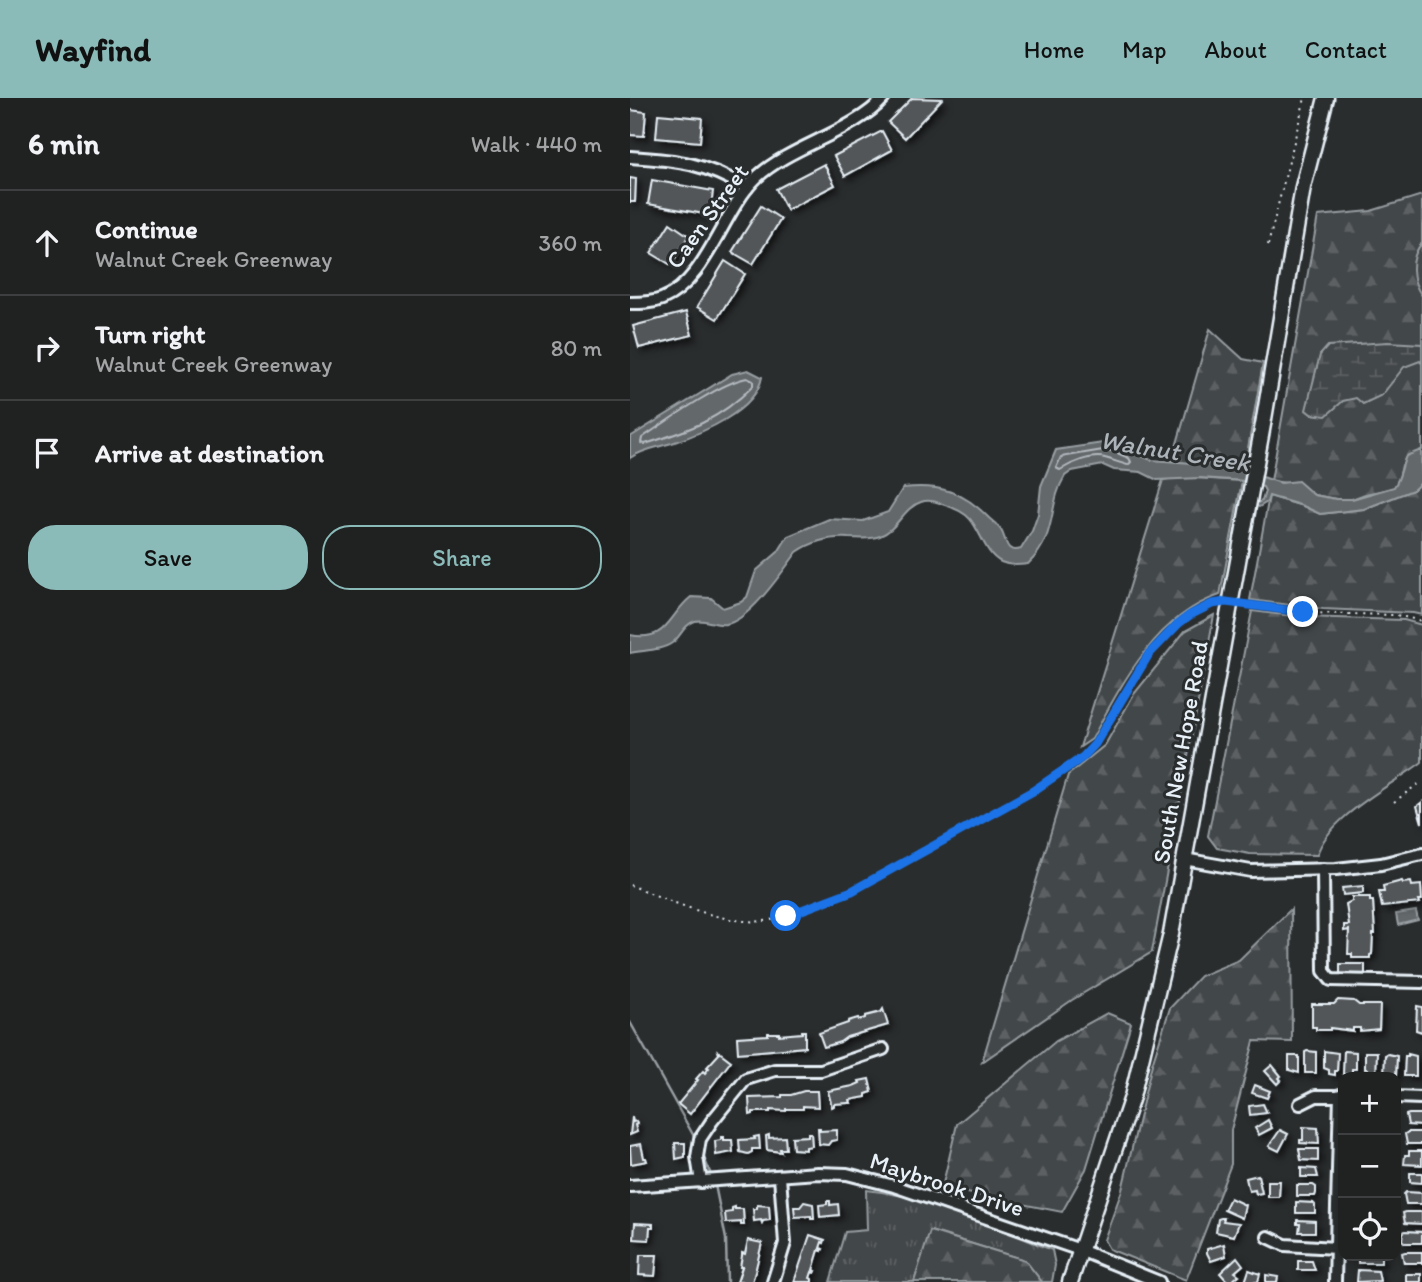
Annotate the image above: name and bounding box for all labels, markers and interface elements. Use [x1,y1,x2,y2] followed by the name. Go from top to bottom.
[35,30,151,69] text: Wayfind
[1024,35,1084,64] text: Home
[1122,35,1166,64] text: Map
[1204,35,1267,64] text: About
[1305,35,1387,64] text: Contact
[28,125,100,162] text: 6 min
[471,130,602,158] text: Walk · 440 m
[659,158,755,274] street label: Caen Street
[95,213,198,245] text: Continue
[28,224,66,262] icon: ahead
[539,229,602,257] text: 360 m
[95,245,332,273] text: Walnut Creek Greenway
[95,318,206,350] text: Turn right
[28,329,66,367] icon: right
[551,334,602,362] text: 80 m
[95,350,332,378] text: Walnut Creek Greenway
[1098,423,1254,479] water label: Walnut Creek
[28,434,66,472] icon: arrive
[95,437,324,469] text: Arrive at destination
[28,525,308,590] button: Save
[322,525,602,590] button: Share
[1287,596,1318,627] route end
[1146,638,1214,866] street label: South New Hope Road
[770,900,801,931] route start
[1338,1072,1401,1261] map controls
[1338,1072,1401,1135] button: +
[1338,1135,1401,1198] button: −
[866,1145,1028,1223] street label: Maybrook Drive
[1338,1198,1401,1261] button: locate

